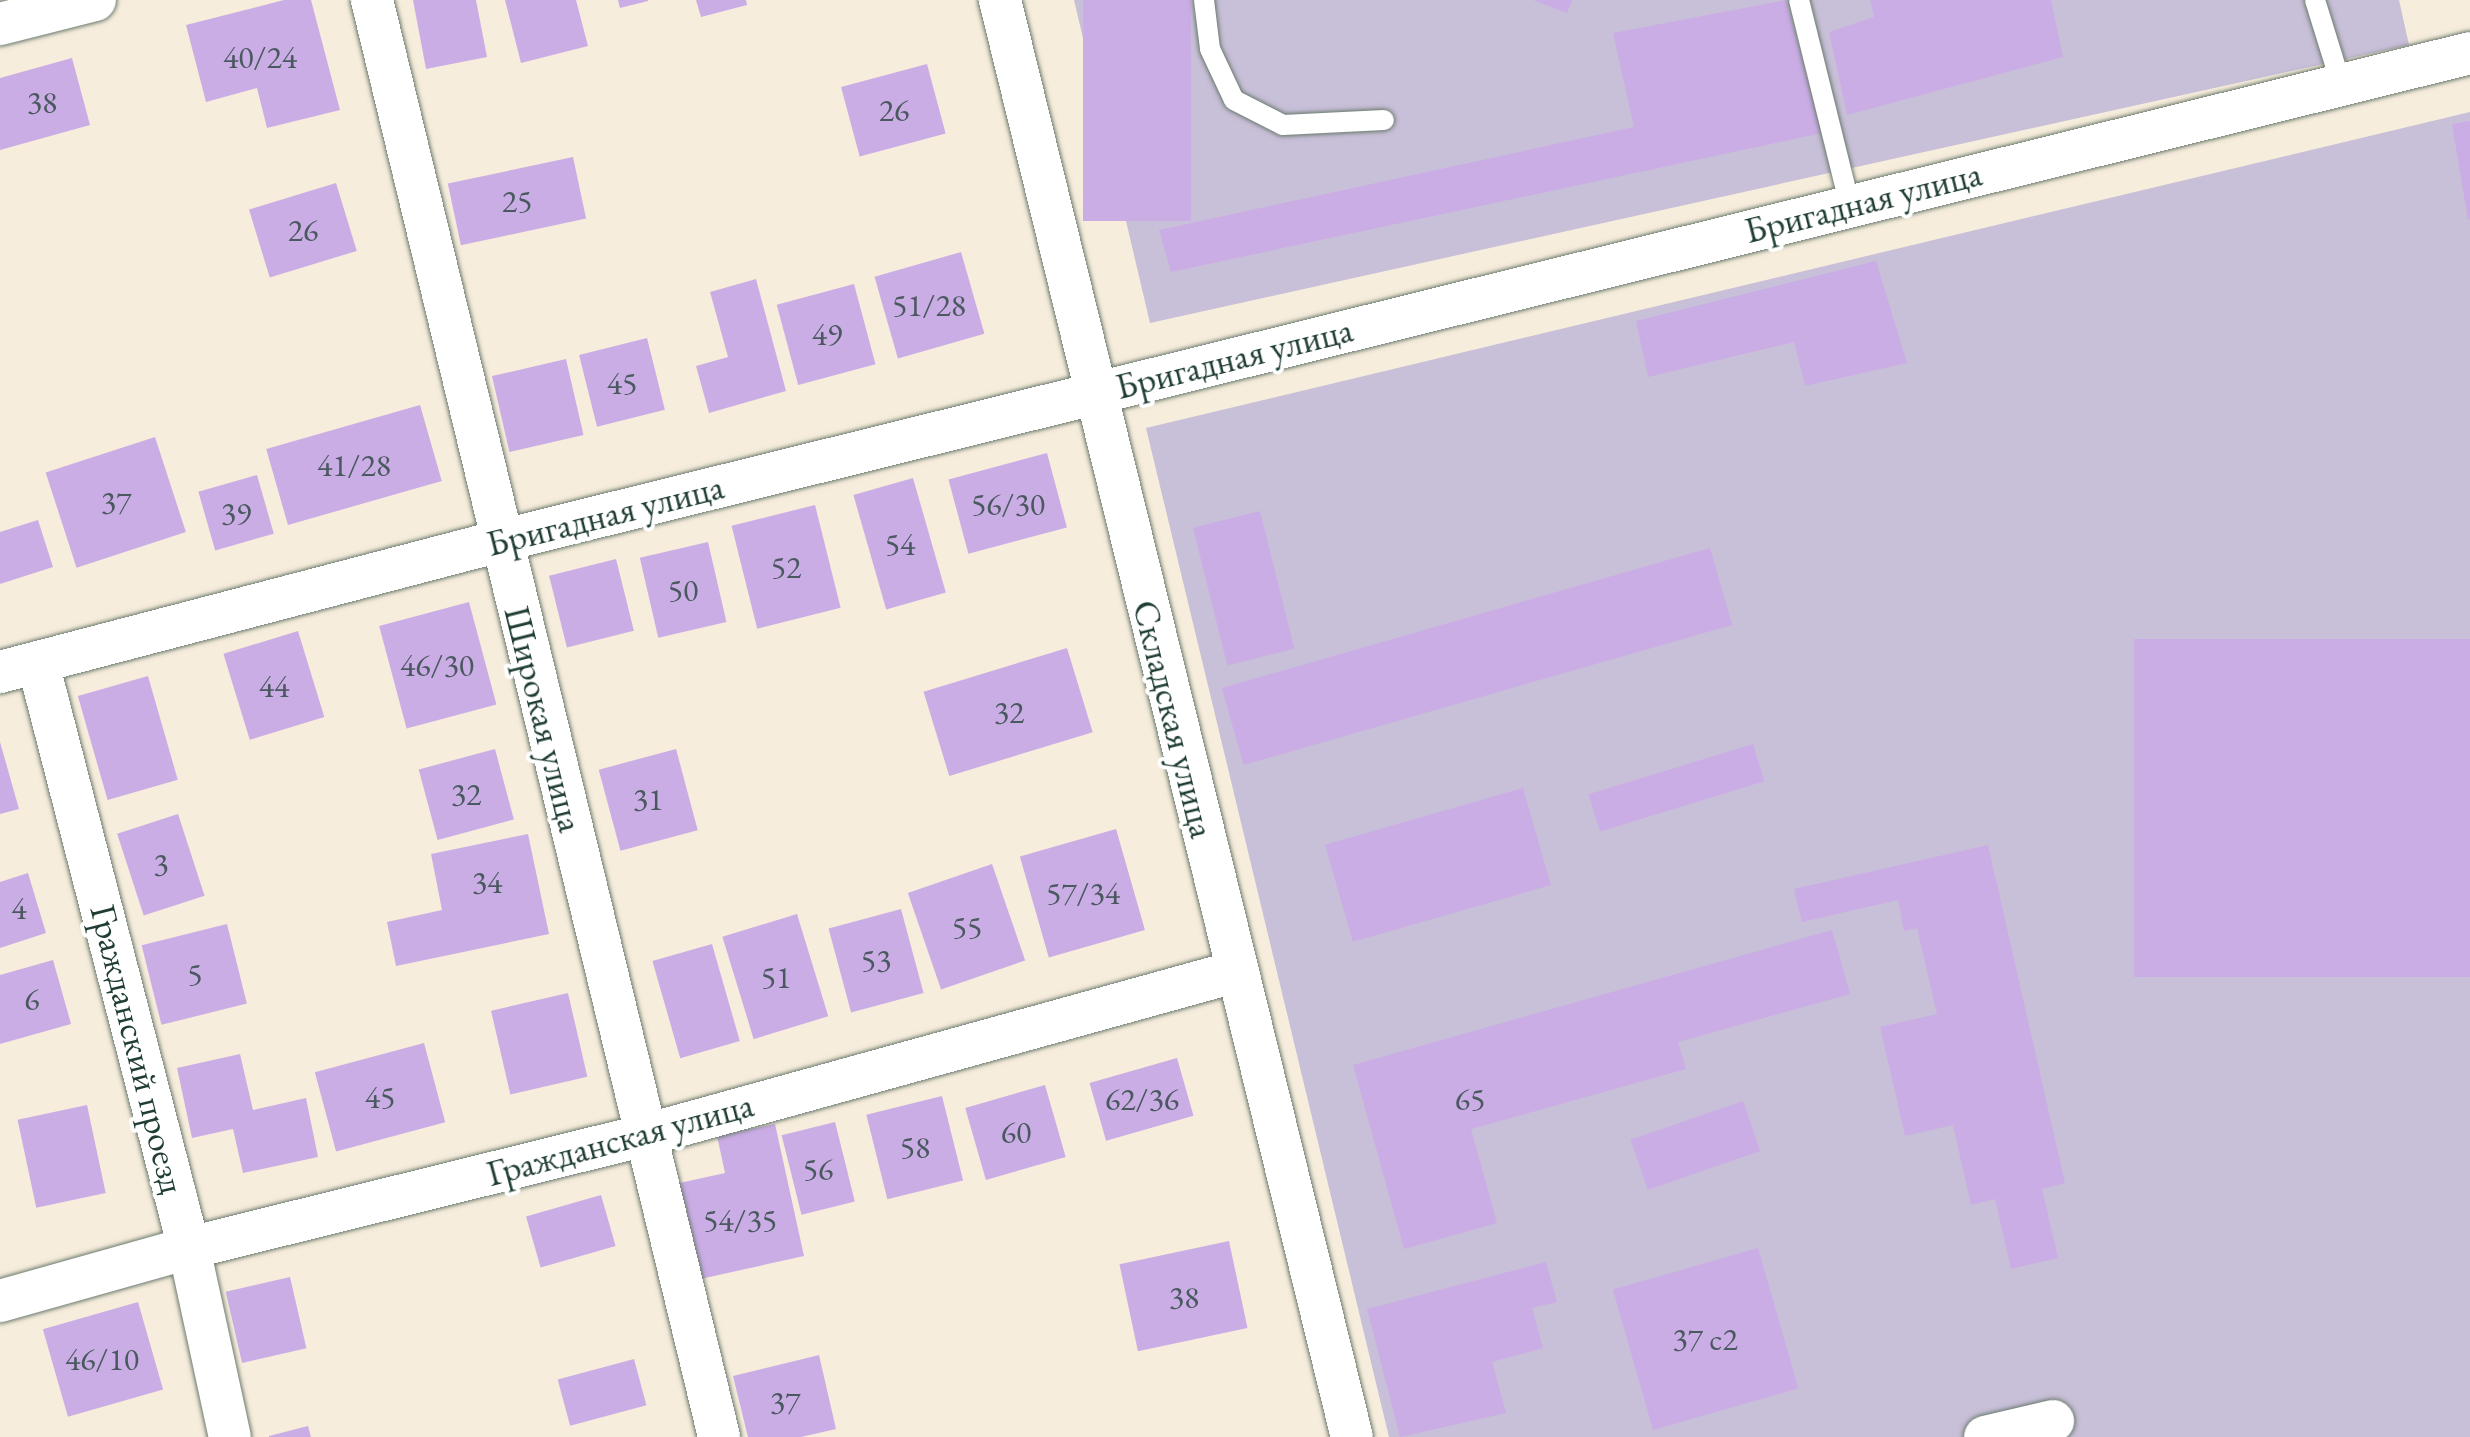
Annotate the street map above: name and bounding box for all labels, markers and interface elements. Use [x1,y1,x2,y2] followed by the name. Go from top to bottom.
[223,38,297,76] house number: 40/24
[27,83,57,121] house number: 38
[879,91,909,129] house number: 26
[1740,152,1986,252] street label: Бригадная улица
[502,182,532,220] house number: 25
[288,211,318,249] house number: 26
[892,286,966,324] house number: 51/28
[1111,308,1357,408] street label: Бригадная улица
[812,315,842,353] house number: 49
[607,364,637,402] house number: 45
[317,446,391,484] house number: 41/28
[482,465,728,565] street label: Бригадная улица
[101,483,131,521] house number: 37
[971,485,1045,523] house number: 56/30
[221,494,251,532] house number: 39
[885,525,915,563] house number: 54
[771,548,801,586] house number: 52
[668,571,698,609] house number: 50
[1124,596,1224,842] street label: Складская улица
[495,602,593,836] street label: Широкая улица
[400,646,474,684] house number: 46/30
[259,667,289,705] house number: 44
[994,693,1024,731] house number: 32
[451,775,481,813] house number: 32
[633,780,663,818] house number: 31
[153,845,169,883] house number: 3
[472,863,502,901] house number: 34
[1046,874,1120,912] house number: 57/34
[11,889,27,927] house number: 4
[81,900,195,1198] street label: Гражданский проезд
[952,908,982,946] house number: 55
[861,941,891,979] house number: 53
[187,955,203,993] house number: 5
[761,958,791,996] house number: 51
[24,980,40,1018] house number: 6
[365,1078,395,1116] house number: 45
[1105,1080,1179,1118] house number: 62/36
[1455,1080,1485,1118] house number: 65
[482,1083,758,1195] street label: Гражданская улица
[1001,1113,1031,1151] house number: 60
[900,1128,930,1166] house number: 58
[803,1150,833,1188] house number: 56
[703,1201,777,1239] house number: 54/35
[1169,1278,1199,1316] house number: 38
[1672,1320,1738,1358] house number: 37 с2
[65,1340,139,1378] house number: 46/10
[770,1383,800,1421] house number: 37

